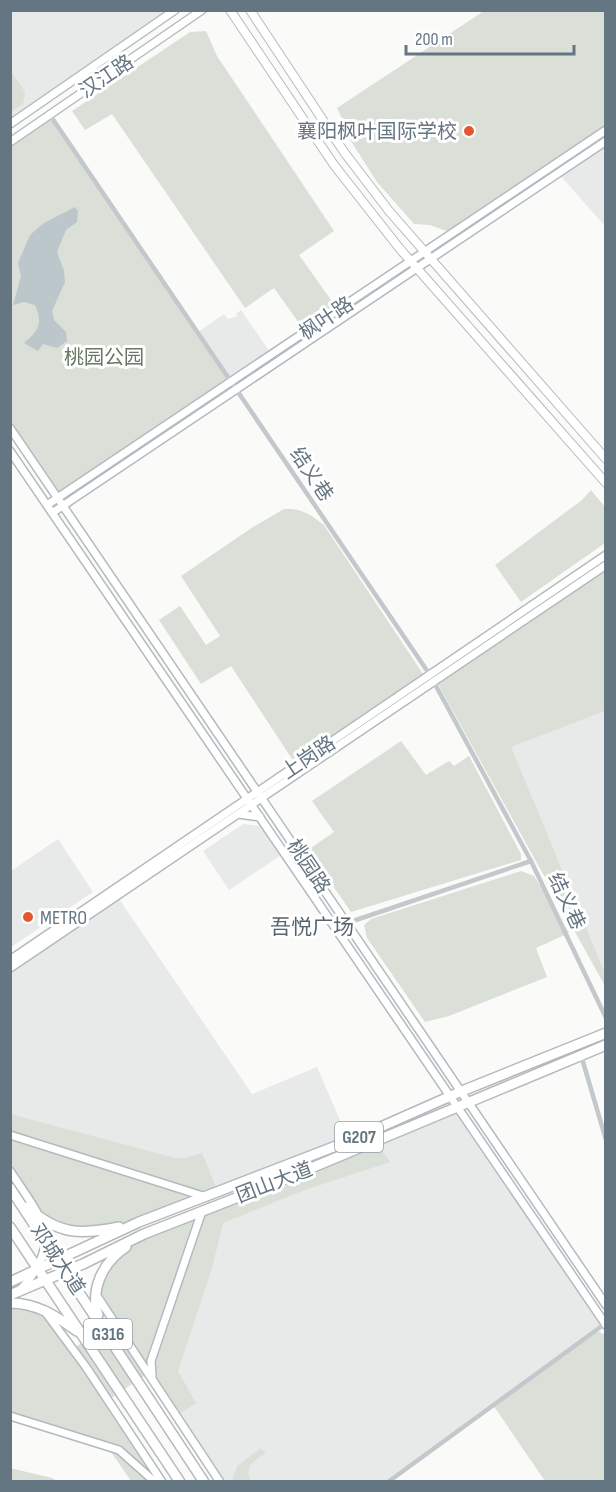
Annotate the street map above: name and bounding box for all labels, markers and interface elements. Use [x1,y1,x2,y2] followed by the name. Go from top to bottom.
[406,18,574,56] scale bar
[415,29,453,50] text: 200 m
[75,50,138,104] street label: 汉江路
[297,120,457,144] place label: 襄阳枫叶国际学校
[462,124,476,138] marker: 襄阳枫叶国际学校
[295,292,358,346] street label: 枫叶路
[64,346,144,370] park label: 桃园公园
[284,443,338,506] street label: 结义巷
[277,731,340,785] street label: 上岗路
[281,835,335,898] street label: 桃园路
[543,869,590,934] street label: 结义巷
[40,906,87,930] place label: METRO
[21,910,35,924] marker: METRO
[270,915,354,940] district label: 吾悦广场
[335,1122,383,1152] road number: G207
[233,1157,316,1208] street label: 团山大道
[25,1220,89,1299] street label: 邓城大道
[84,1319,132,1349] road number: G316

